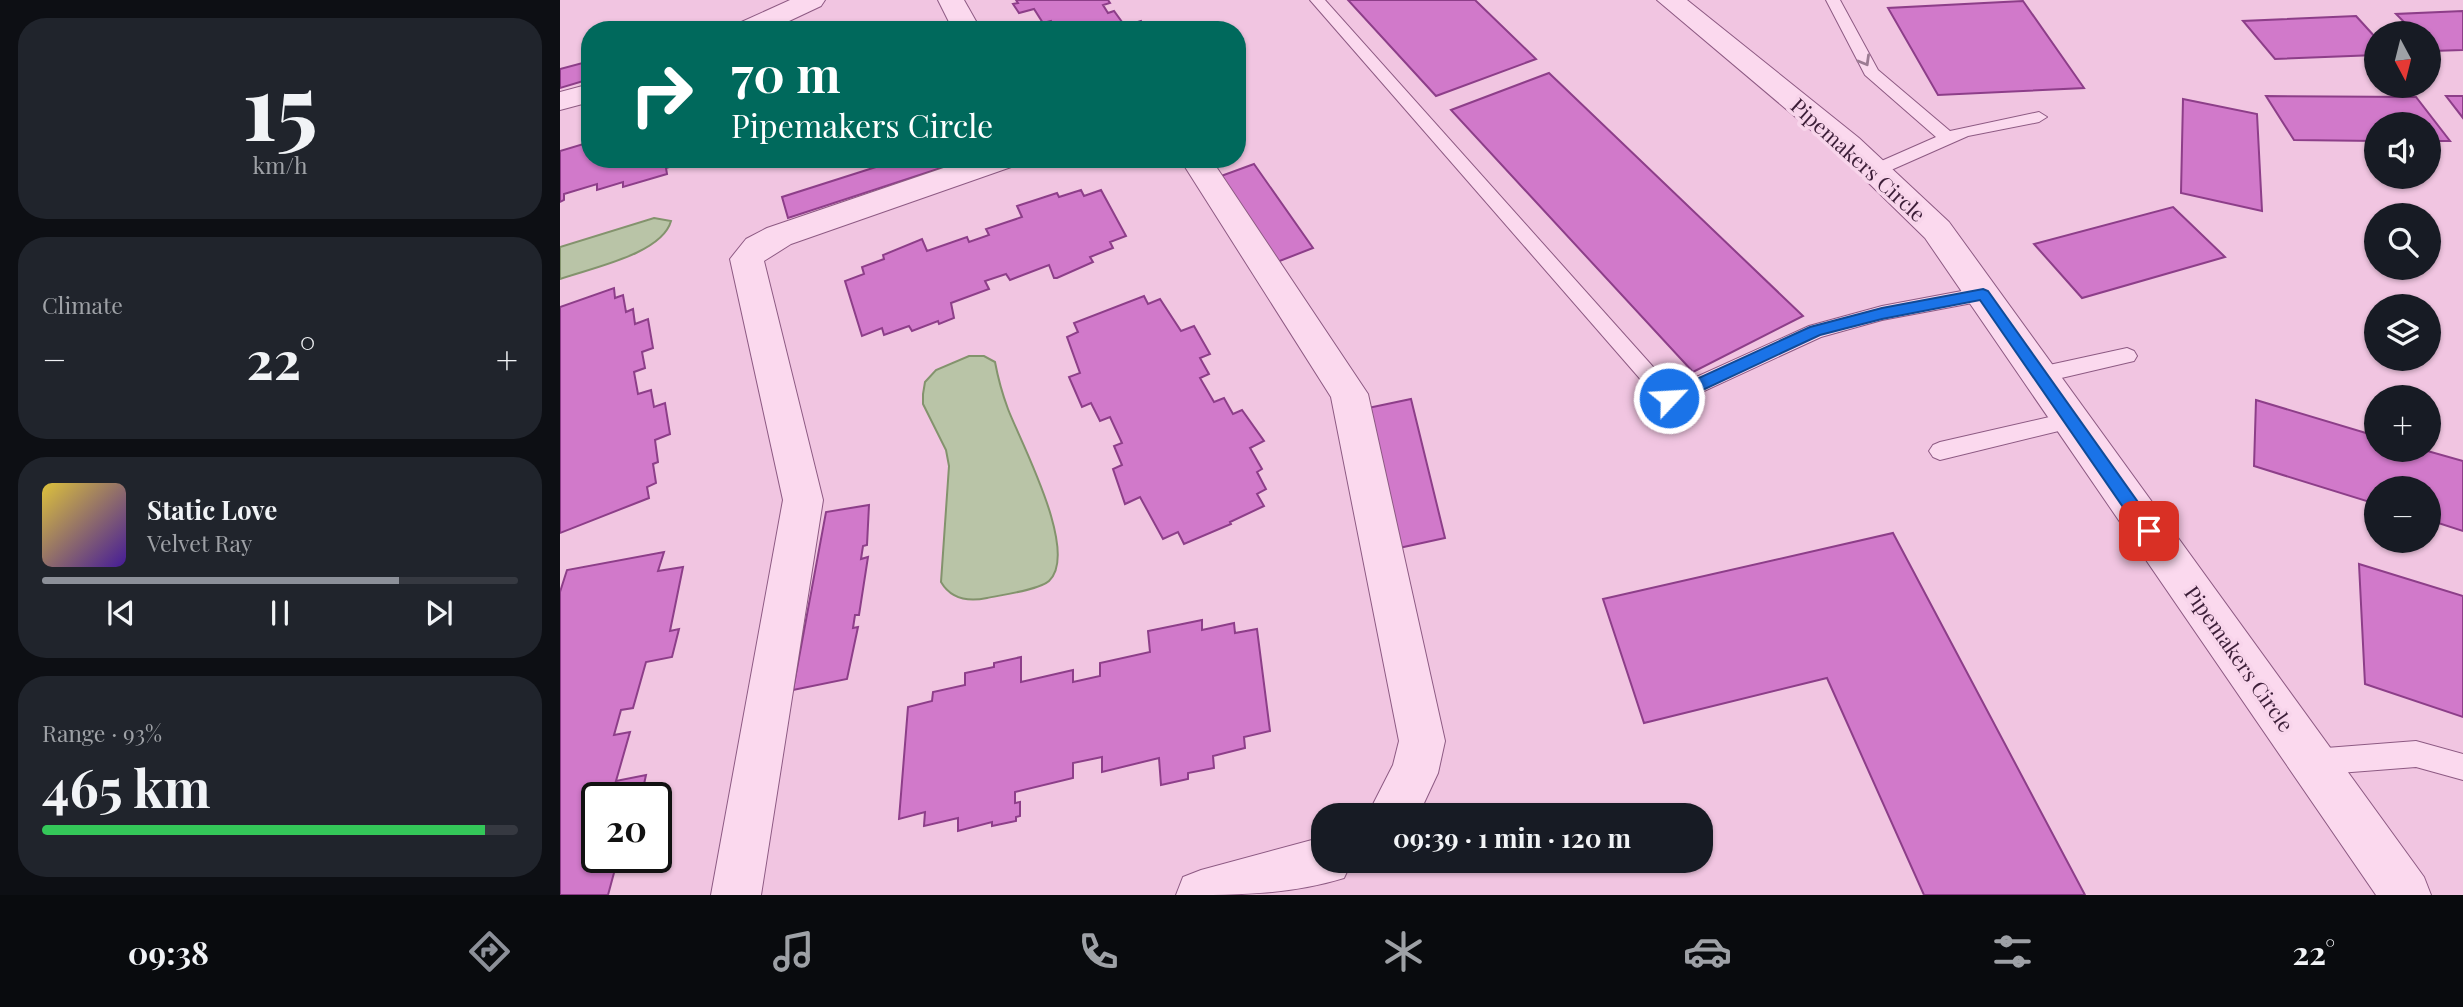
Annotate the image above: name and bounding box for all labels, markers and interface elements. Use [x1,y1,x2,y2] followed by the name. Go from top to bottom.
[2364,21,2441,98] north arrow
[2364,21,2441,553] map controls
[731,40,841,105] text: 70 m
[242,43,318,164] text: 15
[616,49,707,140] icon: right
[1857,53,1870,66] one-way arrow
[1786,91,1932,227] street label: Pipemakers Circle
[731,103,993,146] text: Pipemakers Circle
[2364,112,2441,189] button: sound
[252,149,308,180] text: km/h
[2364,203,2441,280] button: search
[42,289,123,320] text: Climate
[2364,294,2441,371] button: layers
[247,324,316,393] text: 22°
[42,333,67,384] text: −
[496,333,518,384] text: +
[1632,361,1706,435] position arrow
[2364,385,2441,462] button: +
[2364,476,2441,553] button: −
[147,492,277,527] text: Static Love
[2119,501,2179,561] pin
[2130,512,2168,550] icon: arrive
[147,527,252,558] text: Velvet Ray
[2179,579,2301,737] street label: Pipemakers Circle
[102,594,140,632] icon: previous
[261,594,299,632] icon: pause
[420,594,458,632] icon: next
[42,717,162,748] text: Range · 93%
[42,752,211,821] text: 465 km
[581,782,672,873] speed limit sign: 20
[1393,820,1631,855] text: 09:39 · 1 min · 120 m
[465,927,514,976] icon: directions
[769,927,818,976] icon: music
[1074,927,1123,976] icon: phone
[1379,927,1428,976] icon: climate
[1683,927,1732,976] icon: car
[1988,927,2037,976] icon: filters
[128,930,209,973] text: 09:38
[2292,930,2335,973] text: 22°

